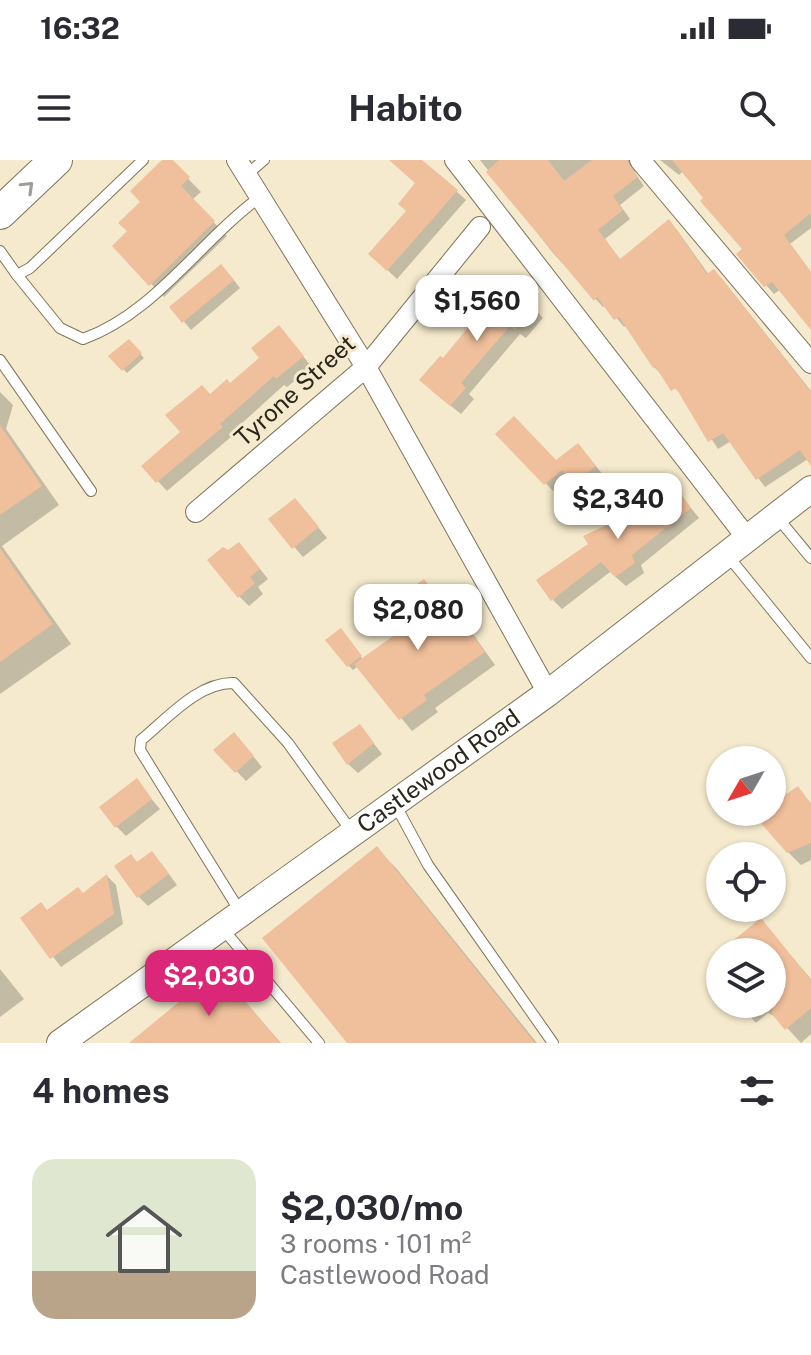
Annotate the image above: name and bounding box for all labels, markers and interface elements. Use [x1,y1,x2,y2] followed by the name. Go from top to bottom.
[40,10,120,46] text: 16:32
[32,86,76,130] icon: menu
[735,86,779,130] icon: search
[348,87,463,129] text: Habito
[19,181,33,196] one-way arrow
[412,275,542,343] pin: $1,560
[433,285,521,316] text: $1,560
[228,329,360,452] street label: Tyrone Street
[553,473,683,541] pin: $2,340
[572,483,664,514] text: $2,340
[353,584,483,652] pin: $2,080
[372,594,464,625] text: $2,080
[351,703,525,838] street label: Castlewood Road
[706,746,786,826] north arrow
[706,746,786,1018] map controls
[706,842,786,922] button: locate
[706,938,786,1018] button: layers
[144,950,274,1018] pin: $2,030
[163,960,255,991] text: $2,030
[735,1069,779,1113] icon: filters
[32,1071,170,1111] text: 4 homes
[280,1188,463,1228] text: $2,030/mo
[96,1191,192,1287] icon: home
[280,1228,471,1259] text: 3 rooms · 101 m²
[280,1259,490,1290] text: Castlewood Road

